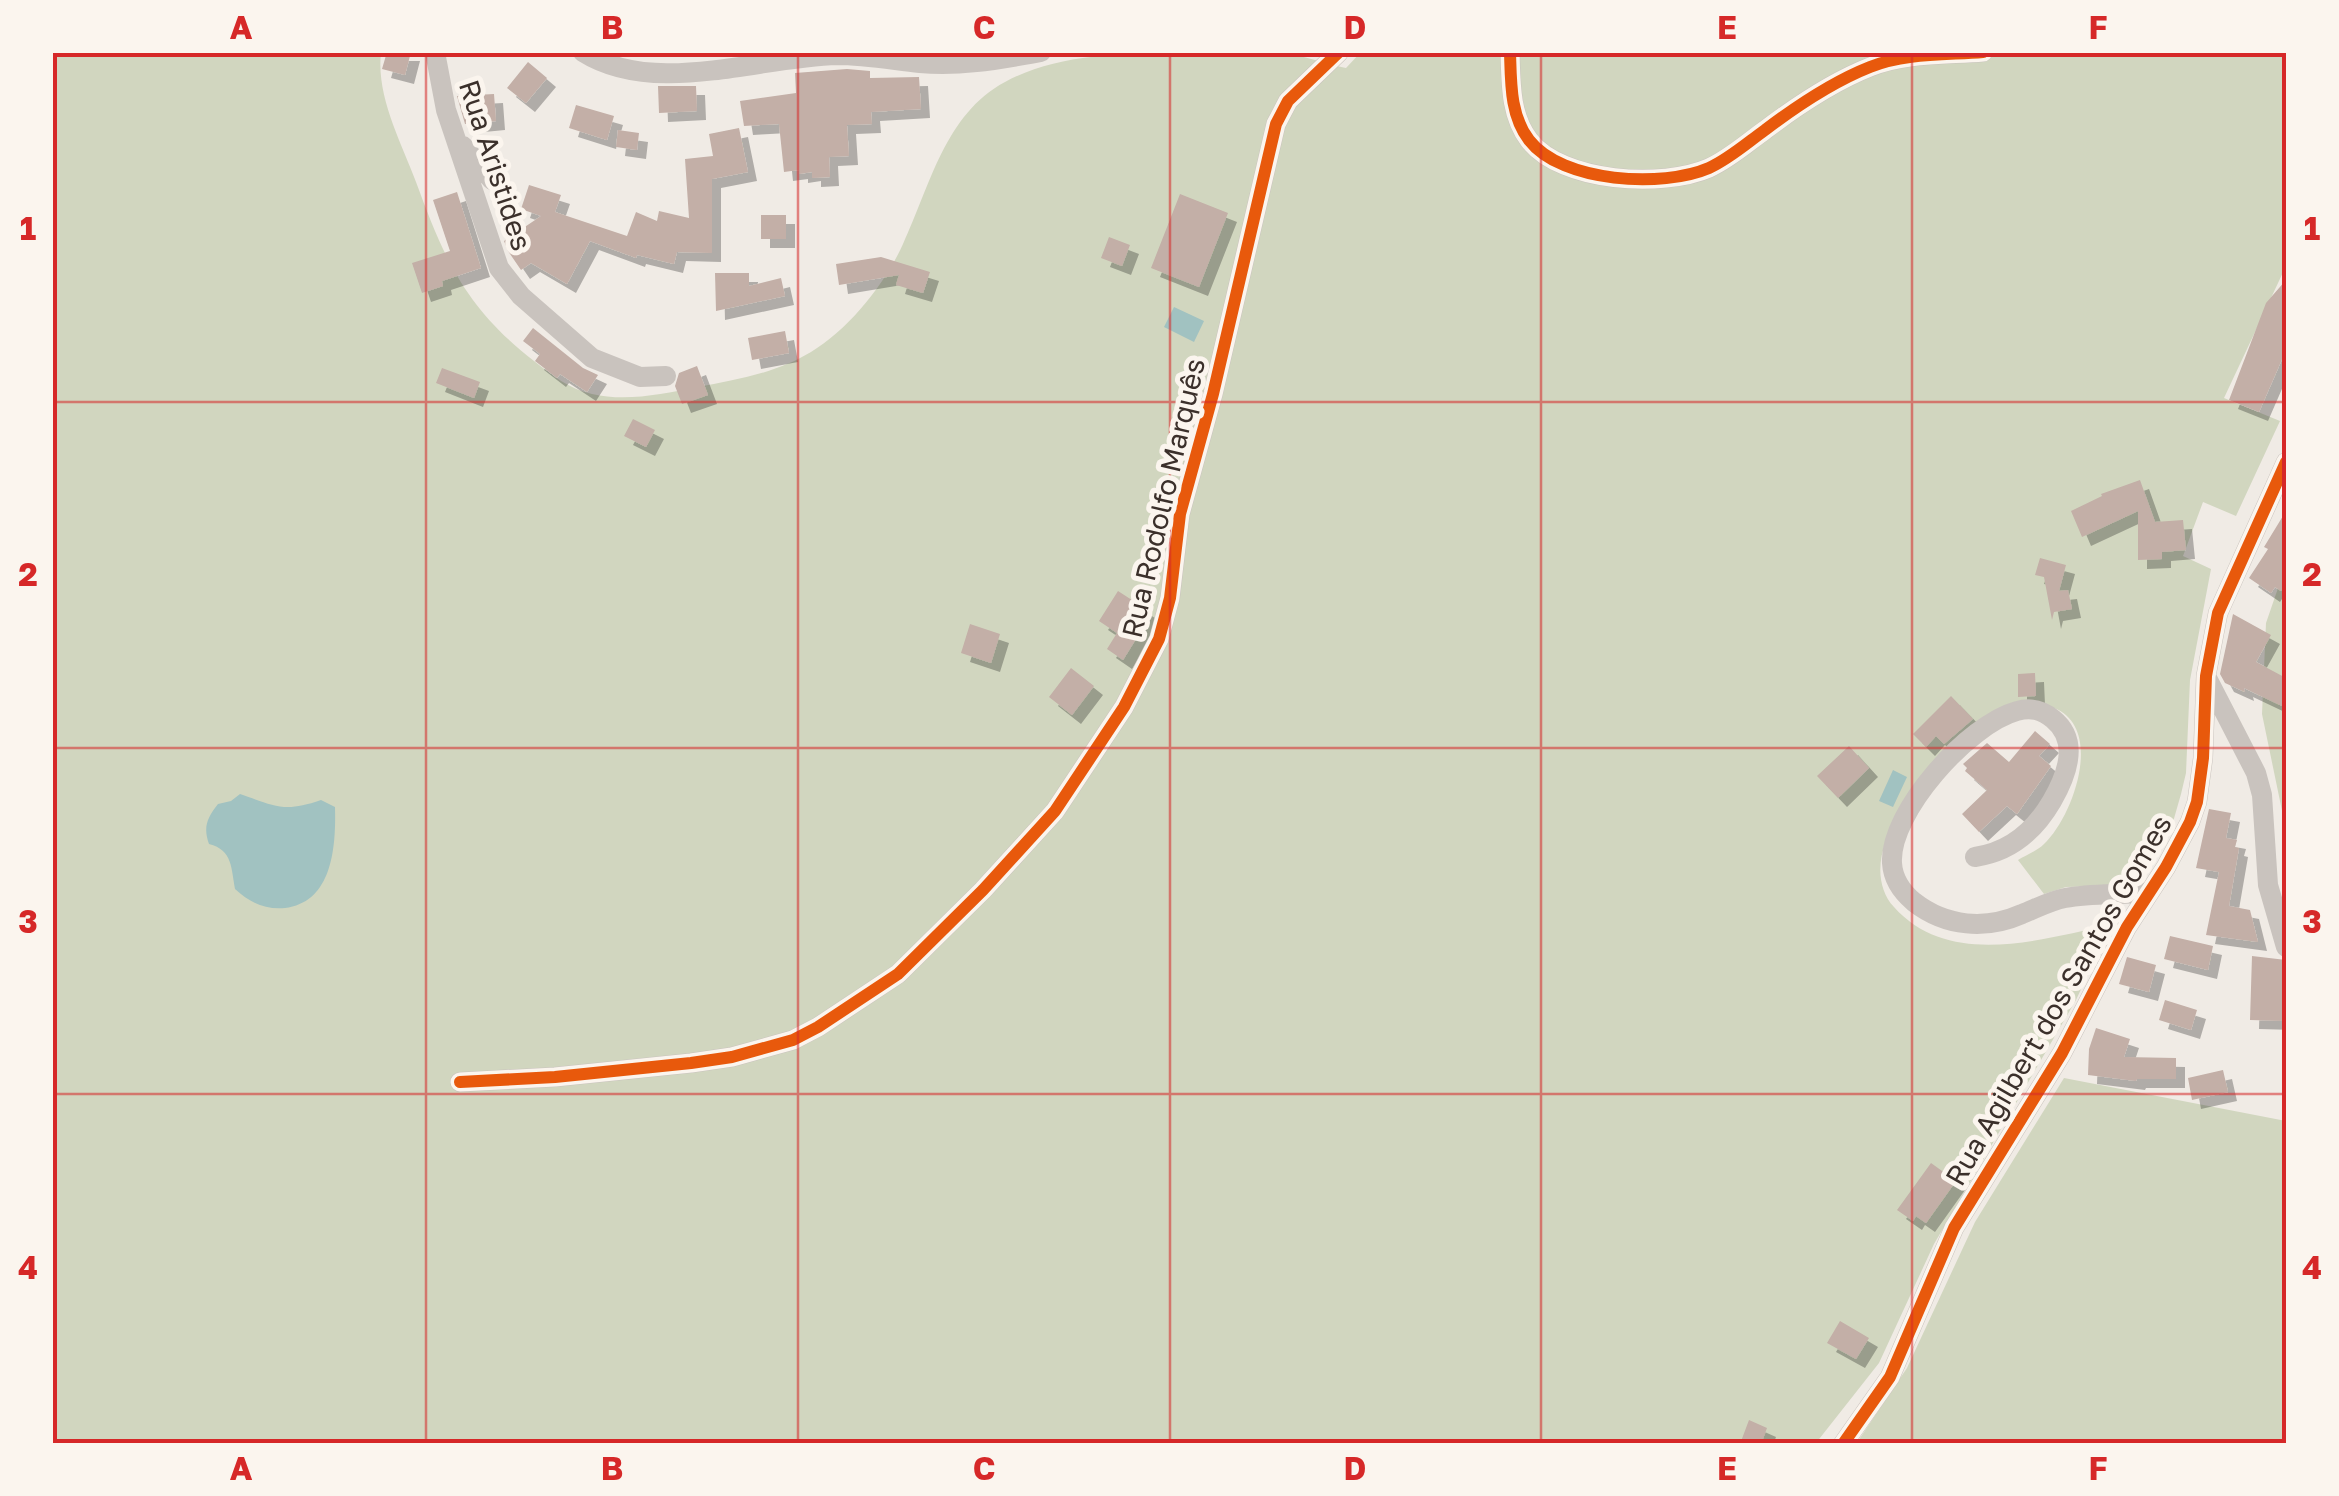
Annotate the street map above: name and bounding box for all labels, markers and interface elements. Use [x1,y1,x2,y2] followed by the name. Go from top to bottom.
[230,8,253,46] text: A
[601,8,623,46] text: B
[973,8,995,46] text: C
[1344,8,1366,46] text: D
[1717,8,1737,46] text: E
[2088,8,2108,46] text: F
[453,76,539,254] street label: Rua Aristides
[20,209,36,247] text: 1
[2304,209,2320,247] text: 1
[1115,355,1211,641] street label: Rua Rodolfo Marquês
[18,555,38,593] text: 2
[2302,555,2322,593] text: 2
[1938,809,2178,1191] street label: Rua Agilbert dos Santos Gomes
[18,902,38,940] text: 3
[2302,902,2322,940] text: 3
[18,1248,38,1286] text: 4
[2302,1248,2322,1286] text: 4
[230,1449,253,1487] text: A
[601,1449,623,1487] text: B
[973,1449,995,1487] text: C
[1344,1449,1366,1487] text: D
[1717,1449,1737,1487] text: E
[2088,1449,2108,1487] text: F

